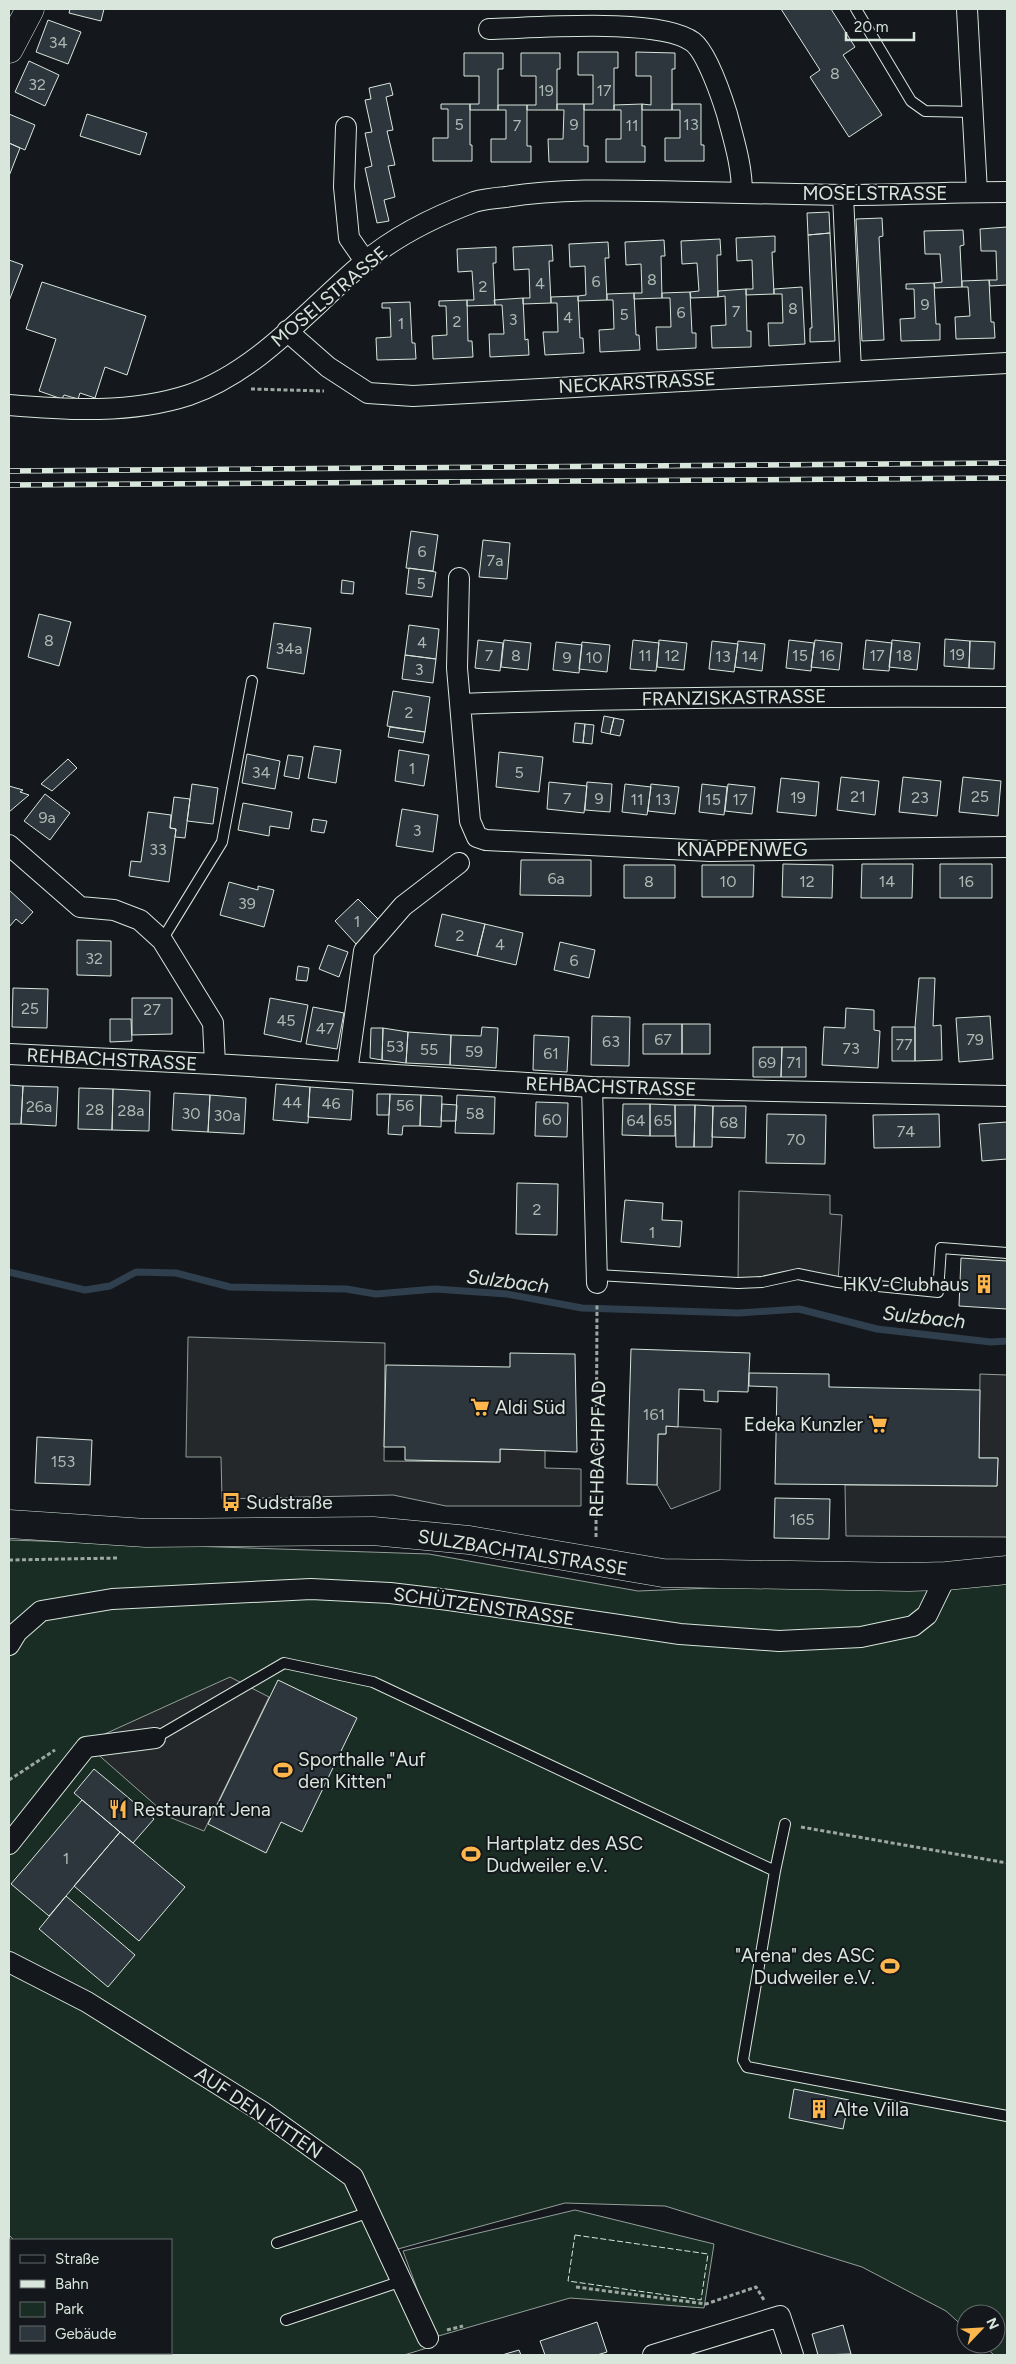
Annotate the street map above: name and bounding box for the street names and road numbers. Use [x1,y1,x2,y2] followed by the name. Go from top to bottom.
[802,182,948,205] street label: MOSELSTRASSE
[266,241,392,352] street label: MOSELSTRASSE
[558,367,716,398] street label: NECKARSTRASSE
[641,684,827,711] street label: FRANZISKASTRASSE
[676,838,808,861] street label: KNAPPENWEG
[26,1044,198,1075] street label: REHBACHSTRASSE
[525,1072,697,1101] street label: REHBACHSTRASSE
[585,1380,610,1518] street label: REHBACHPFAD
[416,1525,630,1580] street label: SULZBACHTALSTRASSE
[392,1582,576,1631] street label: SCHÜTZENSTRASSE
[191,2061,327,2164] street label: AUF DEN KITTEN

